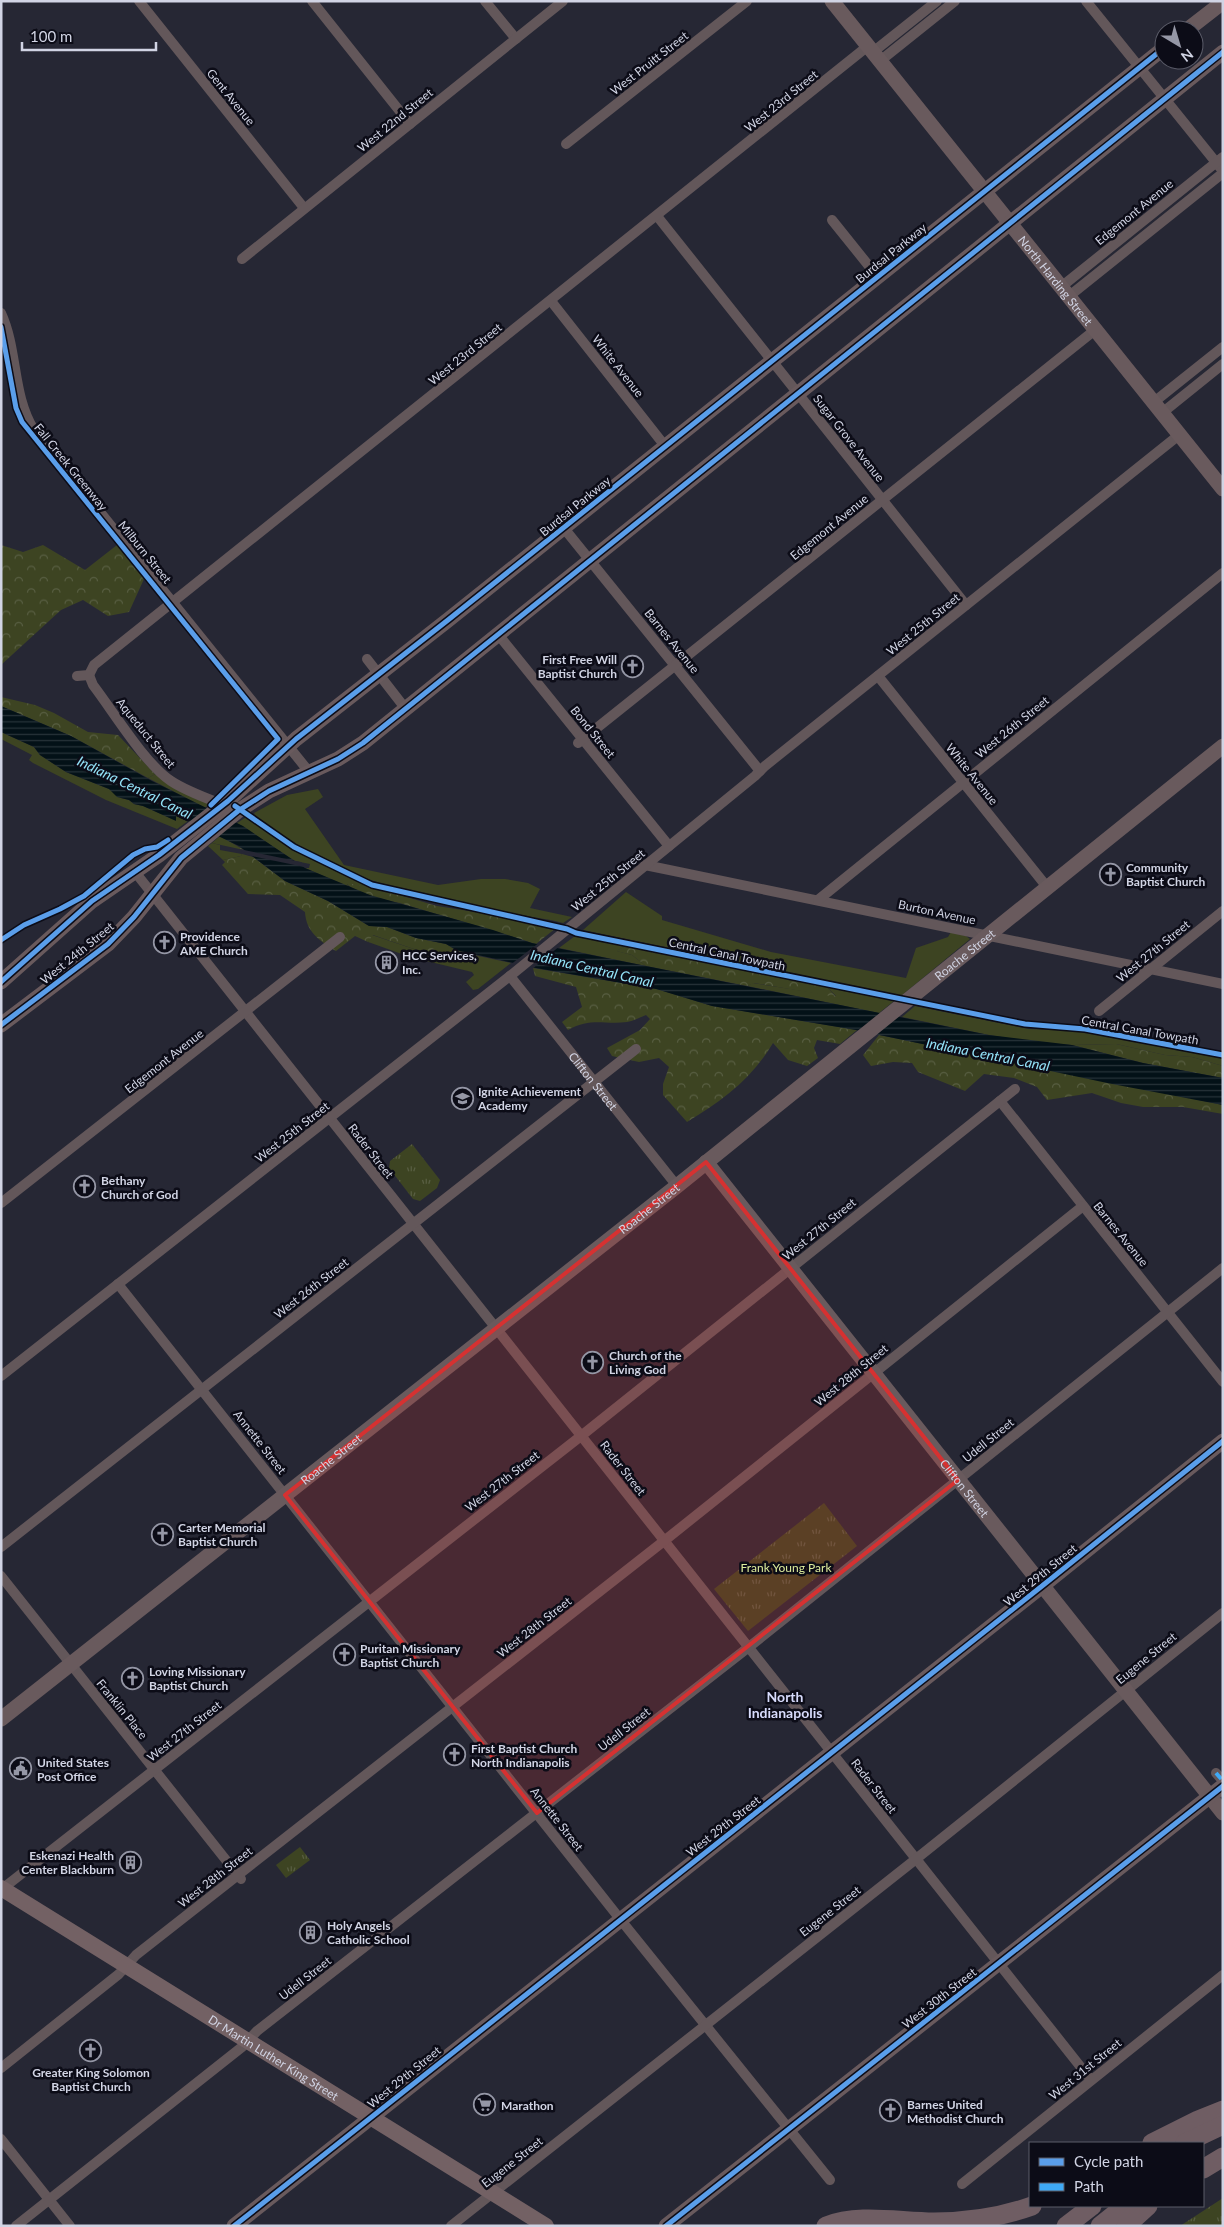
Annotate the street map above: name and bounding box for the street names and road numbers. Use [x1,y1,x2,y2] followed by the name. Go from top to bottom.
[607,28,691,98] street label: West Pruitt Street
[204,66,258,128] street label: Gent Avenue
[741,66,821,135] street label: West 23rd Street
[354,85,436,155] street label: West 22nd Street
[1092,176,1176,248] street label: Edgemont Avenue
[852,219,930,286] street label: Burdsal Parkway
[1015,233,1097,329] street label: North Harding Street
[425,319,505,388] street label: West 23rd Street
[589,332,647,400] street label: White Avenue
[810,391,888,485] street label: Sugar Grove Avenue
[31,420,111,514] street label: Fall Creek Greenway
[536,472,614,539] street label: Burdsal Parkway
[787,491,871,563] street label: Edgemont Avenue
[115,518,175,587] street label: Milburn Street
[883,589,963,658] street label: West 25th Street
[641,606,703,676] street label: Barnes Avenue
[972,692,1052,761] street label: West 26th Street
[113,695,179,772] street label: Aqueduct Street
[567,703,619,762] street label: Bond Street
[943,740,1001,808] street label: White Avenue
[568,845,648,914] street label: West 25th Street
[897,896,977,928] street label: Burton Avenue
[1113,916,1193,985] street label: West 27th Street
[37,918,117,987] street label: West 24th Street
[931,925,998,983] street label: Roache Street
[667,934,787,974] street label: Central Canal Towpath
[1080,1012,1200,1048] street label: Central Canal Towpath
[122,1026,206,1096] street label: Edgemont Avenue
[566,1049,622,1114] street label: Clifton Street
[252,1098,333,1166] street label: West 25th Street
[345,1121,397,1182] street label: Rader Street
[615,1179,683,1237] street label: Roache Street
[779,1194,859,1263] street label: West 27th Street
[1090,1199,1152,1269] street label: Barnes Avenue
[271,1254,352,1322] street label: West 26th Street
[811,1340,891,1409] street label: West 28th Street
[230,1407,290,1477] street label: Annette Street
[959,1414,1017,1465] street label: Udell Street
[297,1430,365,1488] street label: Roache Street
[597,1438,649,1499] street label: Rader Street
[462,1447,543,1515] street label: West 27th Street
[937,1456,993,1520] street label: Clifton Street
[1000,1540,1080,1609] street label: West 29th Street
[494,1593,575,1661] street label: West 28th Street
[1113,1629,1180,1687] street label: Eugene Street
[93,1676,151,1742] street label: Franklin Place
[144,1697,225,1765] street label: West 27th Street
[595,1704,654,1754] street label: Udell Street
[848,1756,900,1817] street label: Rader Street
[527,1784,587,1854] street label: Annette Street
[683,1792,764,1860] street label: West 29th Street
[175,1843,256,1911] street label: West 28th Street
[796,1882,864,1940] street label: Eugene Street
[276,1953,335,2003] street label: Udell Street
[899,1964,980,2032] street label: West 30th Street
[206,2011,342,2104] street label: Dr Martin Luther King Street
[1046,2035,1125,2103] street label: West 31st Street
[364,2042,444,2111] street label: West 29th Street
[478,2133,546,2191] street label: Eugene Street

